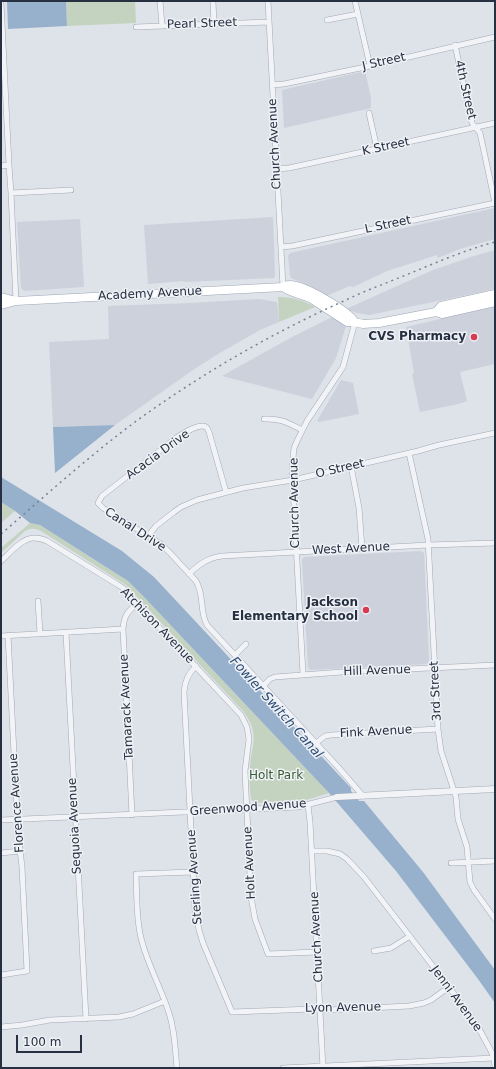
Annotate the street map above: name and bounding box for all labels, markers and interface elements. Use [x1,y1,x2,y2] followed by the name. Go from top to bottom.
[167,16,237,32] street label: Pearl Street
[361,50,407,74] street label: J Street
[451,59,479,121] street label: 4th Street
[265,98,285,190] street label: Church Avenue
[361,135,411,159] street label: K Street
[364,213,412,237] street label: L Street
[98,284,202,304] street label: Academy Avenue
[368,330,466,344] place label: CVS Pharmacy
[469,332,479,342] marker: CVS Pharmacy
[123,427,193,483] street label: Acacia Drive
[314,456,366,482] street label: O Street
[287,457,303,549] street label: Church Avenue
[102,505,168,555] street label: Canal Drive
[312,540,390,558] street label: West Avenue
[117,585,197,667] street label: Atchison Avenue
[232,596,358,624] place label: Jackson Elementary School
[361,605,371,615] marker: Jackson Elementary School
[117,654,137,760] street label: Tamarack Avenue
[226,654,326,762] water label: Fowler Switch Canal
[427,661,445,721] street label: 3rd Street
[343,663,411,679] street label: Hill Avenue
[340,723,412,741] street label: Fink Avenue
[6,753,28,853] street label: Florence Avenue
[249,769,303,783] park label: Holt Park
[65,777,85,875] street label: Sequoia Avenue
[189,797,307,819] street label: Greenwood Avenue
[241,826,259,900] street label: Holt Avenue
[185,829,205,925] street label: Sterling Avenue
[307,891,327,983] street label: Church Avenue
[427,963,485,1035] street label: Jenni Avenue
[305,1000,381,1016] street label: Lyon Avenue
[18,1027,84,1053] scale bar
[23,1035,61,1049] text: 100 m

